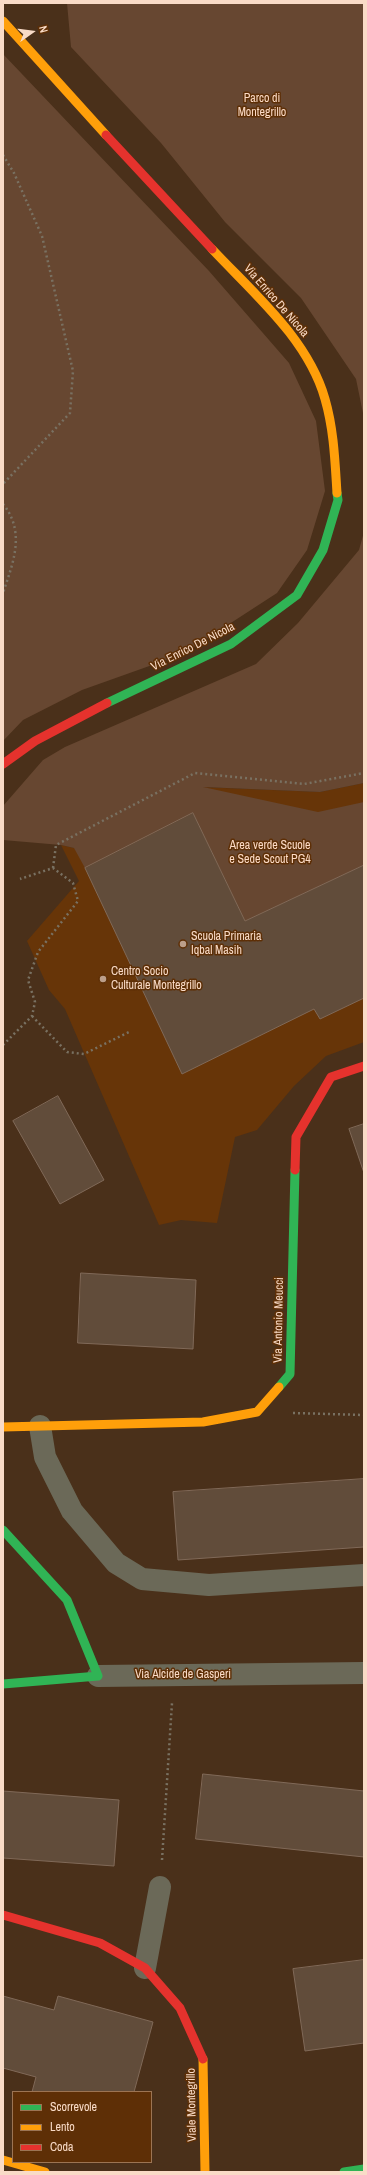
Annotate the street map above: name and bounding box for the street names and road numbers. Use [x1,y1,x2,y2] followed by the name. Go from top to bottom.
[240,262,312,340] street label: Via Enrico De Nicola
[149,620,237,674] street label: Via Enrico De Nicola
[271,1277,287,1363] street label: Via Antonio Meucci
[135,1668,231,1682] street label: Via Alcide de Gasperi
[184,2068,200,2142] street label: Viale Montegrillo

